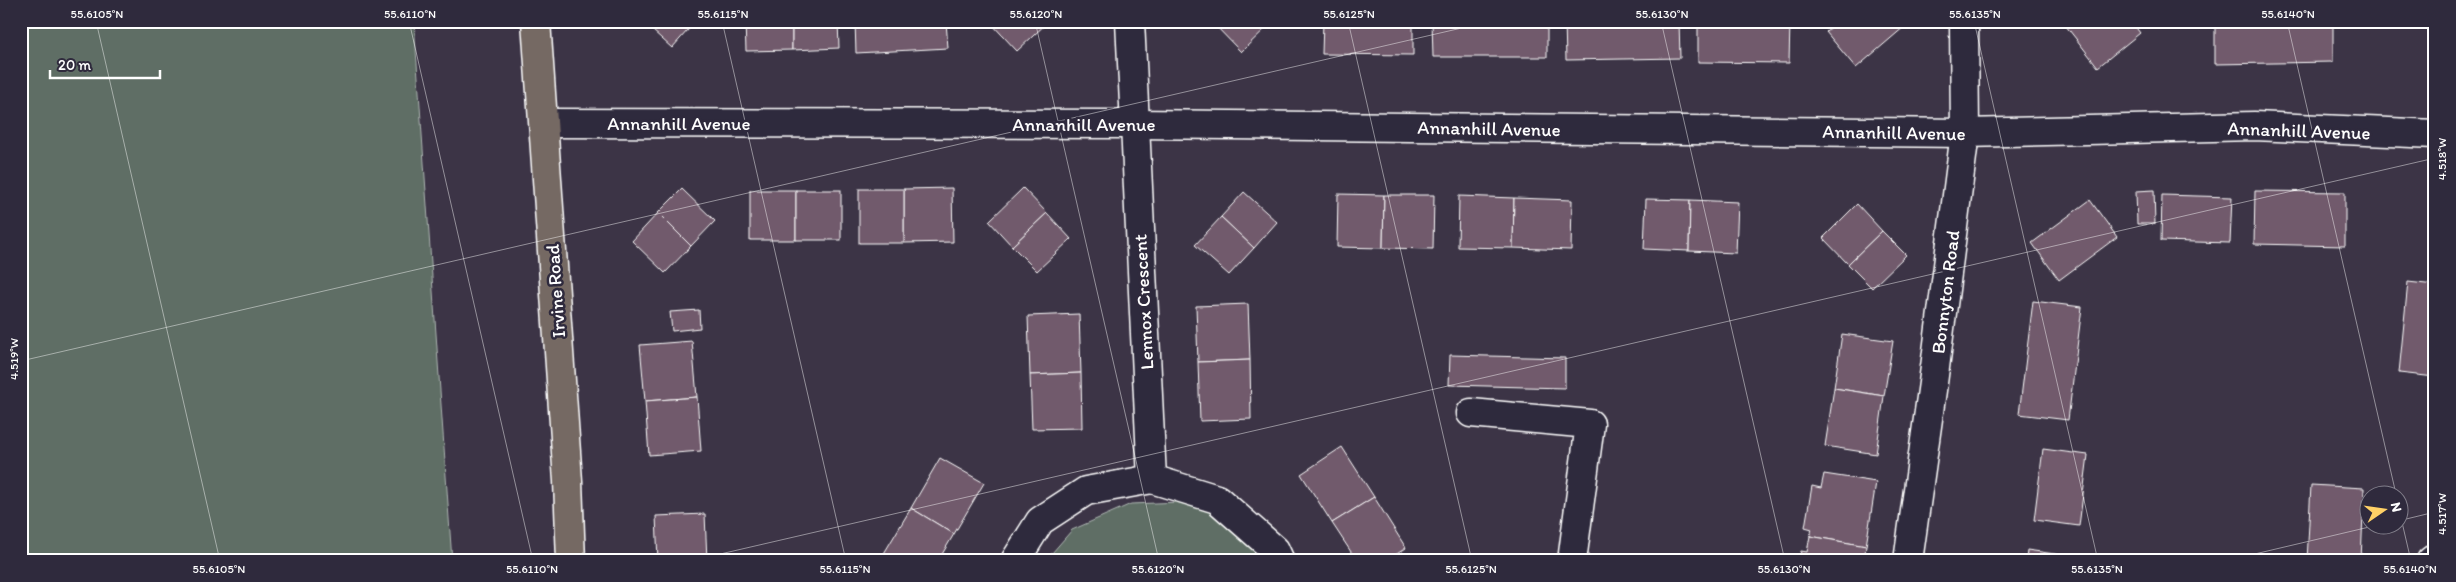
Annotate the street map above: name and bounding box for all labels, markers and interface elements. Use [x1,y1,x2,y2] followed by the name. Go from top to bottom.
[71,7,123,21] text: 55.6105°N
[384,7,436,21] text: 55.6110°N
[698,7,748,21] text: 55.6115°N
[1010,7,1062,21] text: 55.6120°N
[1323,7,1375,21] text: 55.6125°N
[1635,7,1689,21] text: 55.6130°N
[1949,7,2001,21] text: 55.6135°N
[2261,7,2315,21] text: 55.6140°N
[50,48,160,80] scale bar
[58,56,92,74] text: 20 m
[607,112,751,135] street label: Annanhill Avenue
[1012,113,1156,136] street label: Annanhill Avenue
[1417,116,1561,141] street label: Annanhill Avenue
[2227,117,2371,144] street label: Annanhill Avenue
[1822,120,1966,145] street label: Annanhill Avenue
[2435,138,2449,180] text: 4.518°W
[1927,228,1965,355] street label: Bonnyton Road
[1128,234,1159,370] street label: Lennox Crescent
[541,243,570,339] street label: Irvine Road
[7,338,21,380] text: 4.519°W
[2358,484,2408,534] north arrow
[2435,493,2449,535] text: 4.517°W
[2387,501,2406,514] text: N
[193,562,245,576] text: 55.6105°N
[506,562,558,576] text: 55.6110°N
[820,562,870,576] text: 55.6115°N
[1132,562,1184,576] text: 55.6120°N
[1445,562,1497,576] text: 55.6125°N
[1757,562,1811,576] text: 55.6130°N
[2071,562,2123,576] text: 55.6135°N
[2383,562,2437,576] text: 55.6140°N

